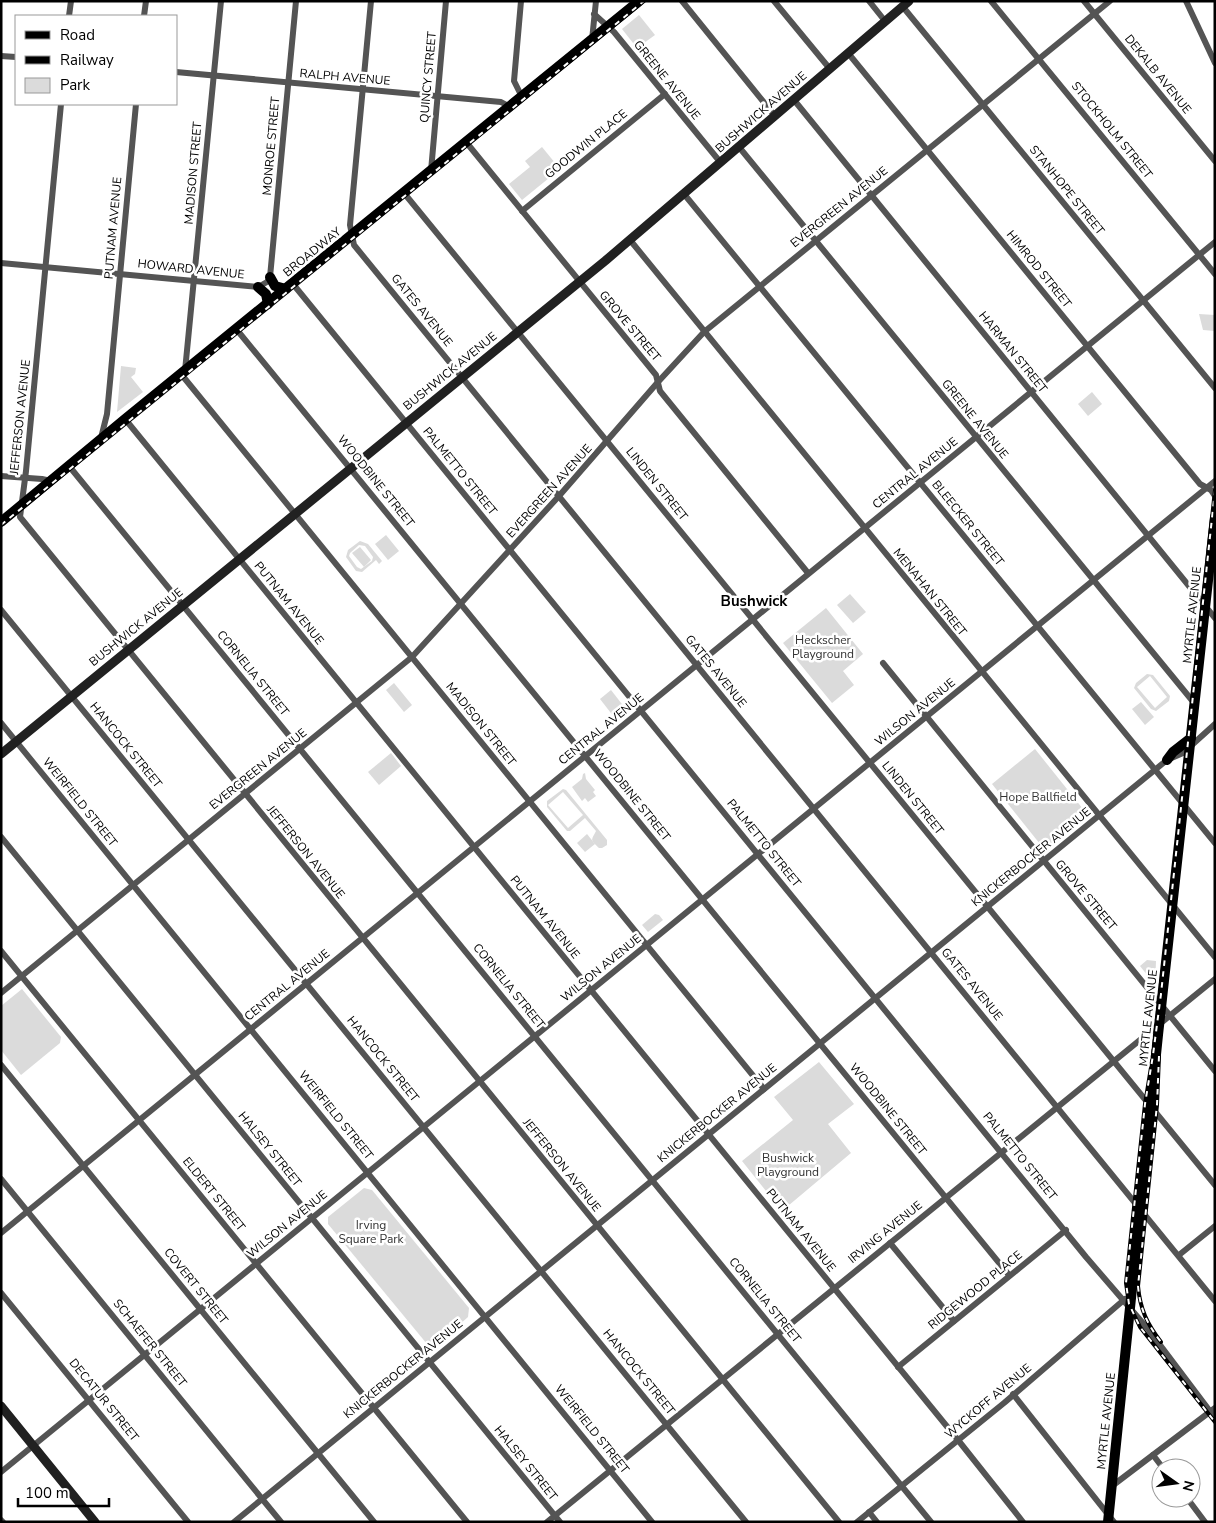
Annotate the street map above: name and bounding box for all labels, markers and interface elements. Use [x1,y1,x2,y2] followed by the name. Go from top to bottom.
[15,15,178,105] legend
[60,25,95,45] text: Road
[416,30,440,123] street label: QUINCY STREET
[1121,31,1195,117] street label: DEKALB AVENUE
[630,37,704,123] street label: GREENE AVENUE
[60,50,114,70] text: Railway
[299,65,391,89] street label: RALPH AVENUE
[712,68,810,156] street label: BUSHWICK AVENUE
[60,75,90,95] text: Park
[1068,78,1157,182] street label: STOCKHOLM STREET
[259,95,283,196] street label: MONROE STREET
[541,106,631,182] street label: GOODWIN PLACE
[181,120,206,225] street label: MADISON STREET
[1026,142,1109,239] street label: STANHOPE STREET
[787,163,891,251] street label: EVERGREEN AVENUE
[101,176,125,280] street label: PUTNAM AVENUE
[280,223,345,280] street label: BROADWAY
[1003,227,1076,312] street label: HIMROD STREET
[137,255,245,283] street label: HOWARD AVENUE
[388,270,456,350] street label: GATES AVENUE
[596,287,665,365] street label: GROVE STREET
[975,308,1051,397] street label: HARMAN STREET
[400,328,500,414] street label: BUSHWICK AVENUE
[6,359,34,476] street label: JEFFERSON AVENUE
[938,376,1012,462] street label: GREENE AVENUE
[419,424,501,519] street label: PALMETTO STREET
[334,432,419,531] street label: WOODBINE STREET
[869,434,961,512] street label: CENTRAL AVENUE
[503,441,595,541] street label: EVERGREEN AVENUE
[623,444,692,525] street label: LINDEN STREET
[928,477,1008,570] street label: BLEECKER STREET
[890,545,971,640] street label: MENAHAN STREET
[251,558,327,648] street label: PUTNAM AVENUE
[1179,566,1205,664] street label: MYRTLE AVENUE
[86,584,186,670] street label: BUSHWICK AVENUE
[721,591,788,611] district label: Bushwick
[213,627,293,720] street label: CORNELIA STREET
[682,631,750,711] street label: GATES AVENUE
[792,632,854,662] park label: Heckscher Playground
[871,675,959,749] street label: WILSON AVENUE
[442,679,520,770] street label: MADISON STREET
[555,690,647,768] street label: CENTRAL AVENUE
[86,699,166,792] street label: HANCOCK STREET
[206,725,310,813] street label: EVERGREEN AVENUE
[590,746,675,845] street label: WOODBINE STREET
[39,754,121,850] street label: WEIRFIELD STREET
[879,758,948,839] street label: LINDEN STREET
[999,789,1077,805] park label: Hope Ballfield
[723,796,805,891] street label: PALMETTO STREET
[263,801,349,902] street label: JEFFERSON AVENUE
[968,804,1094,910] street label: KNICKERBOCKER AVENUE
[1052,856,1121,934] street label: GROVE STREET
[507,872,583,962] street label: PUTNAM AVENUE
[557,931,645,1005] street label: WILSON AVENUE
[469,940,549,1033] street label: CORNELIA STREET
[938,944,1006,1024] street label: GATES AVENUE
[241,946,333,1024] street label: CENTRAL AVENUE
[1135,969,1161,1067] street label: MYRTLE AVENUE
[343,1013,423,1106] street label: HANCOCK STREET
[654,1060,780,1166] street label: KNICKERBOCKER AVENUE
[846,1060,931,1159] street label: WOODBINE STREET
[295,1067,377,1163] street label: WEIRFIELD STREET
[235,1108,306,1190] street label: HALSEY STREET
[979,1109,1061,1204] street label: PALMETTO STREET
[519,1114,605,1215] street label: JEFFERSON AVENUE
[757,1150,819,1180] park label: Bushwick Playground
[179,1154,249,1235] street label: ELDERT STREET
[763,1185,839,1275] street label: PUTNAM AVENUE
[243,1187,331,1261] street label: WILSON AVENUE
[845,1197,925,1267] street label: IRVING AVENUE
[338,1217,405,1247] park label: Irving Square Park
[160,1245,232,1328] street label: COVERT STREET
[925,1247,1025,1333] street label: RIDGEWOOD PLACE
[725,1254,805,1347] street label: CORNELIA STREET
[110,1296,191,1391] street label: SCHAEFER STREET
[340,1316,466,1422] street label: KNICKERBOCKER AVENUE
[599,1326,679,1419] street label: HANCOCK STREET
[66,1355,143,1445] street label: DECATUR STREET
[941,1360,1035,1442] street label: WYCKOFF AVENUE
[1093,1372,1119,1470] street label: MYRTLE AVENUE
[551,1381,633,1477] street label: WEIRFIELD STREET
[491,1422,562,1504] street label: HALSEY STREET
[1151,1458,1201,1508] north arrow
[18,1476,109,1508] scale bar
[1178,1479,1199,1493] text: N
[25,1483,69,1503] text: 100 m

